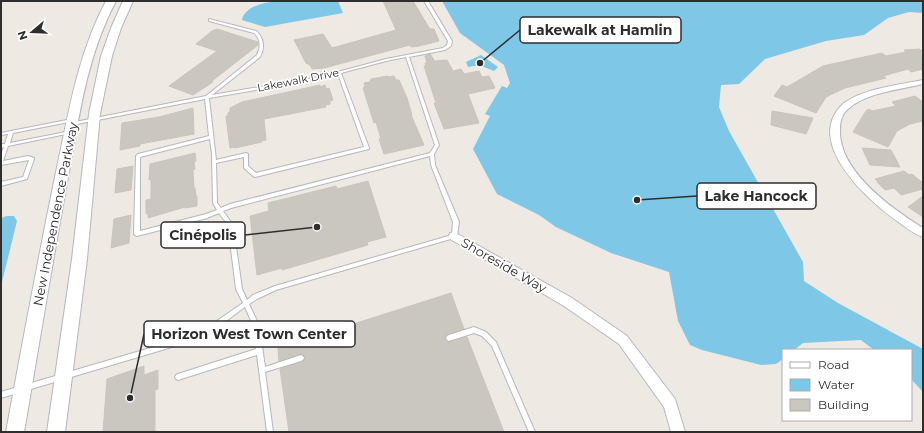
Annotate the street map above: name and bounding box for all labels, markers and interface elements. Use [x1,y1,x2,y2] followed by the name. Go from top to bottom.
[12,12,52,52] north arrow
[520,17,681,43] callout: Lakewalk at Hamlin
[528,21,672,39] text: Lakewalk at Hamlin
[14,29,31,42] text: N
[256,65,340,95] street label: Lakewalk Drive
[29,120,81,307] street label: New Independence Parkway
[697,183,816,209] callout: Lake Hancock
[704,187,808,205] text: Lake Hancock
[161,222,245,248] callout: Cinépolis
[169,226,237,244] text: Cinépolis
[458,234,550,296] street label: Shoreside Way
[144,321,355,347] callout: Horizon West Town Center
[151,325,347,343] text: Horizon West Town Center
[782,349,912,421] legend
[818,357,849,372] text: Road
[818,377,855,392] text: Water
[818,397,869,412] text: Building

